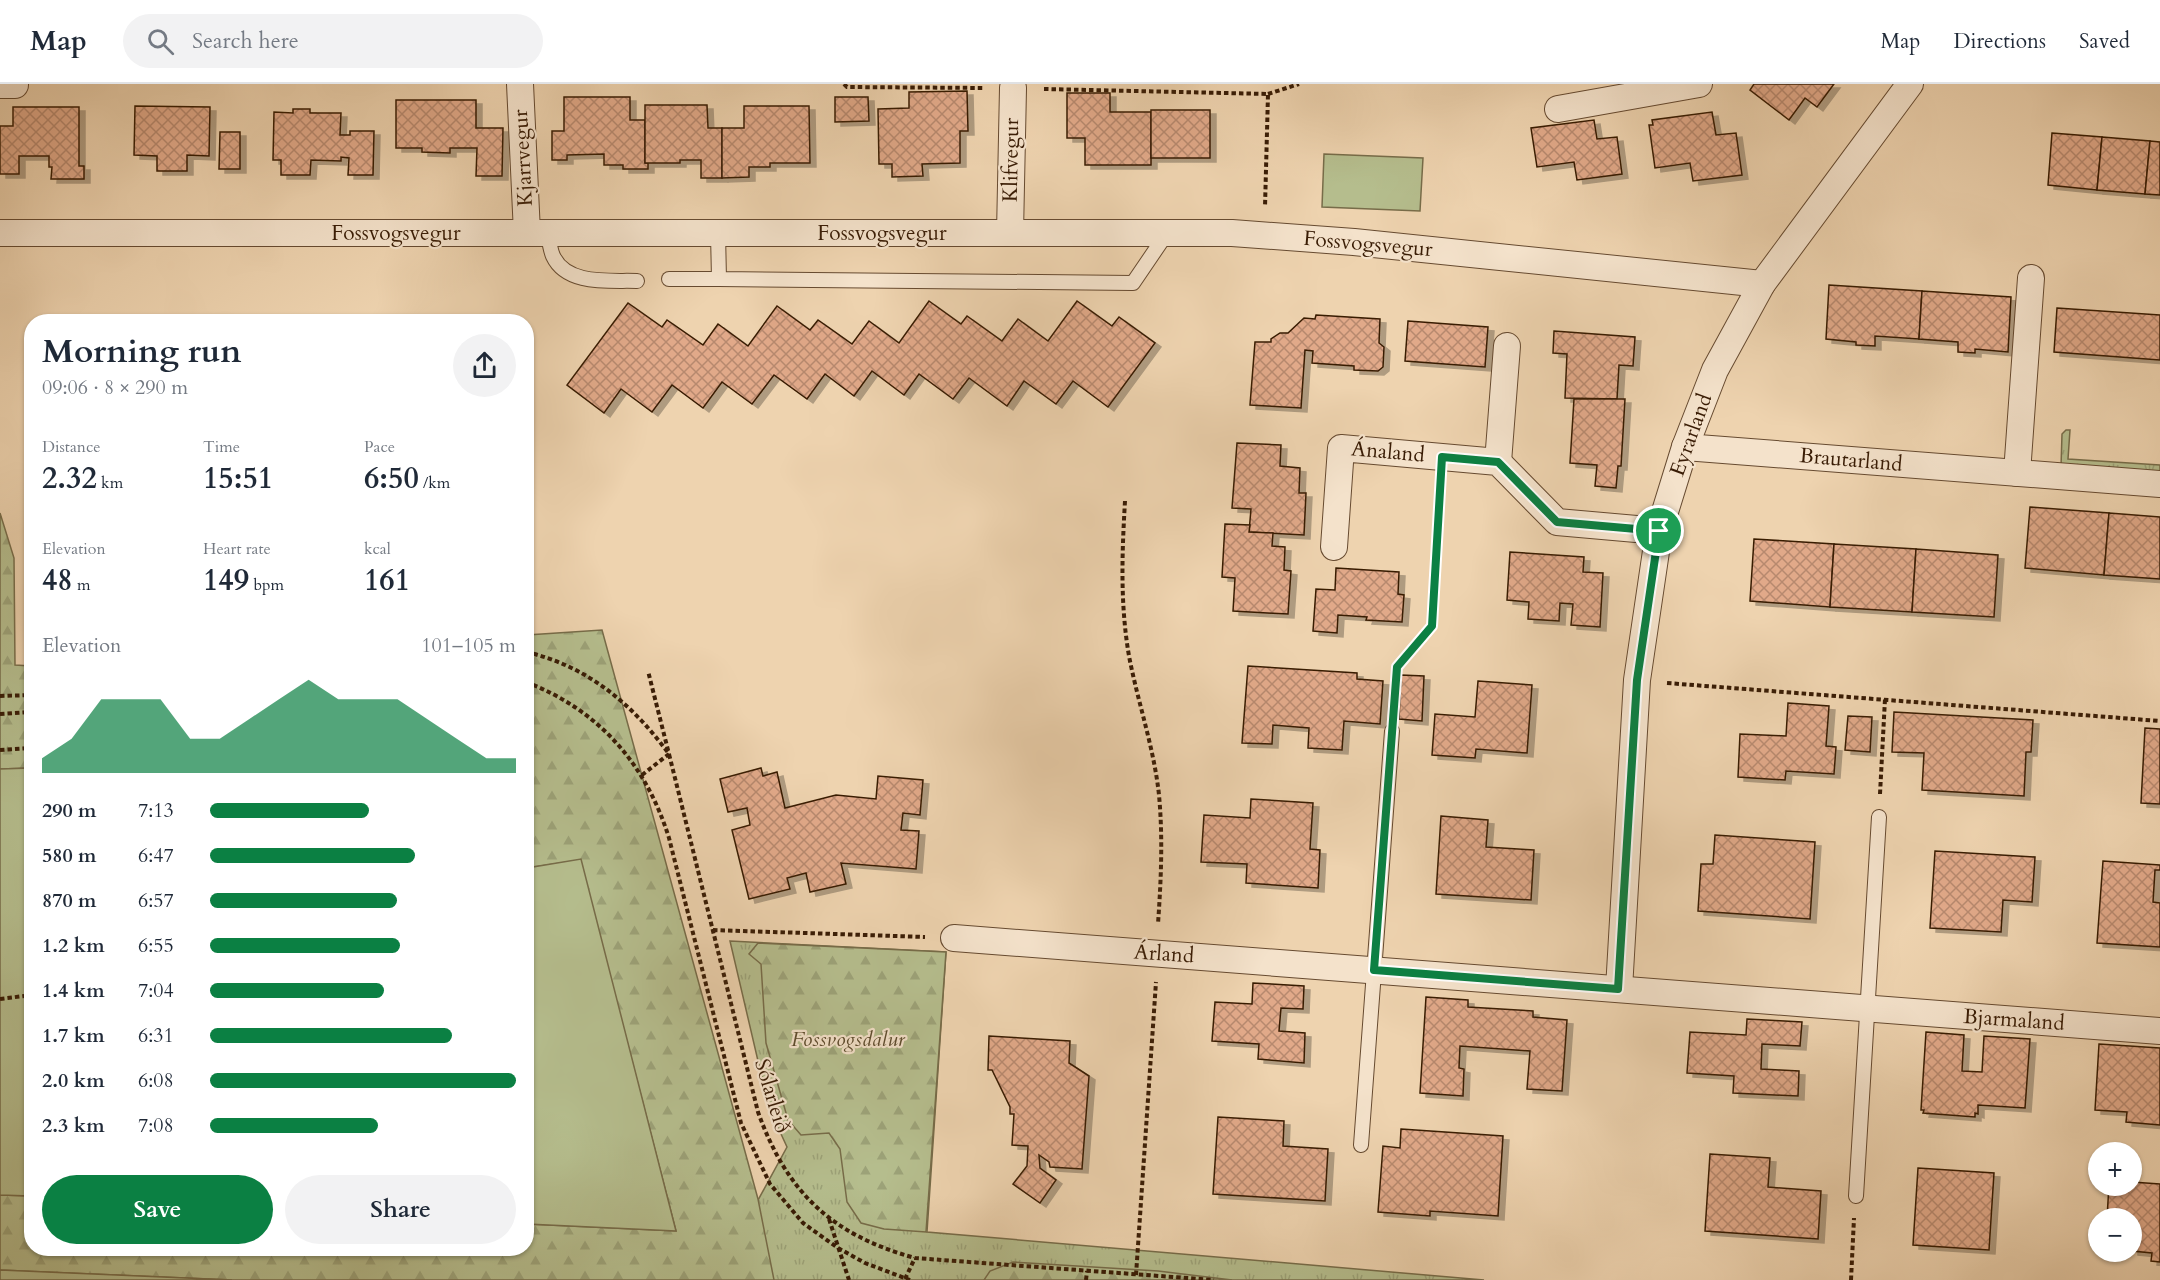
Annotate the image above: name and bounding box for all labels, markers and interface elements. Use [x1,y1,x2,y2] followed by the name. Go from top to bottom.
[123,14,543,68] search box
[30,22,87,60] text: Map
[144,25,177,58] icon: search
[192,26,299,56] text: Search here
[1880,27,1920,56] text: Map
[1953,27,2046,56] text: Directions
[2079,27,2130,56] text: Saved
[506,108,540,207] street label: Kjarrvegur
[996,117,1026,202] street label: Klifvegur
[331,219,461,248] street label: Fossvogsvegur
[817,219,947,248] street label: Fossvogsvegur
[1302,224,1434,264] street label: Fossvogsvegur
[42,329,242,374] text: Morning run
[453,334,516,397] button: share
[42,374,188,401] text: 09:06 · 8 × 290 m
[1663,390,1719,480] street label: Eyrarland
[1350,434,1426,470] street label: Ánaland
[42,436,100,458] text: Distance
[203,436,240,458] text: Time
[364,436,395,458] text: Pace
[1798,441,1904,479] street label: Brautarland
[42,458,97,499] text: 2.32
[203,458,273,499] text: 15:51
[364,458,419,499] text: 6:50
[97,472,123,494] text: km
[419,472,450,494] text: /km
[1633,505,1684,556] pin
[1642,514,1675,547] icon: arrive
[42,538,106,560] text: Elevation
[203,538,271,560] text: Heart rate
[364,538,391,560] text: kcal
[42,560,73,601] text: 48
[203,560,249,601] text: 149
[364,560,410,601] text: 161
[73,574,91,596] text: m
[249,574,284,596] text: bpm
[42,632,121,659] text: Elevation
[421,632,516,659] text: 101–105 m
[42,797,97,824] text: 290 m
[138,797,174,824] text: 7:13
[42,842,97,869] text: 580 m
[138,842,174,869] text: 6:47
[42,887,97,914] text: 870 m
[138,887,174,914] text: 6:57
[42,932,105,959] text: 1.2 km
[138,932,174,959] text: 6:55
[1133,937,1195,971] street label: Árland
[42,977,105,1004] text: 1.4 km
[138,977,174,1004] text: 7:04
[1962,1002,2066,1038] street label: Bjarmaland
[42,1022,105,1049] text: 1.7 km
[138,1022,174,1049] text: 6:31
[791,1025,906,1054] park label: Fossvogsdalur
[747,1055,797,1137] street label: Sólarleið
[42,1067,105,1094] text: 2.0 km
[138,1067,174,1094] text: 6:08
[42,1112,105,1139] text: 2.3 km
[138,1112,174,1139] text: 7:08
[2088,1142,2142,1262] map controls
[2088,1142,2142,1196] button: +
[42,1175,273,1244] button: Save
[285,1175,516,1244] button: Share
[2088,1208,2142,1262] button: −

